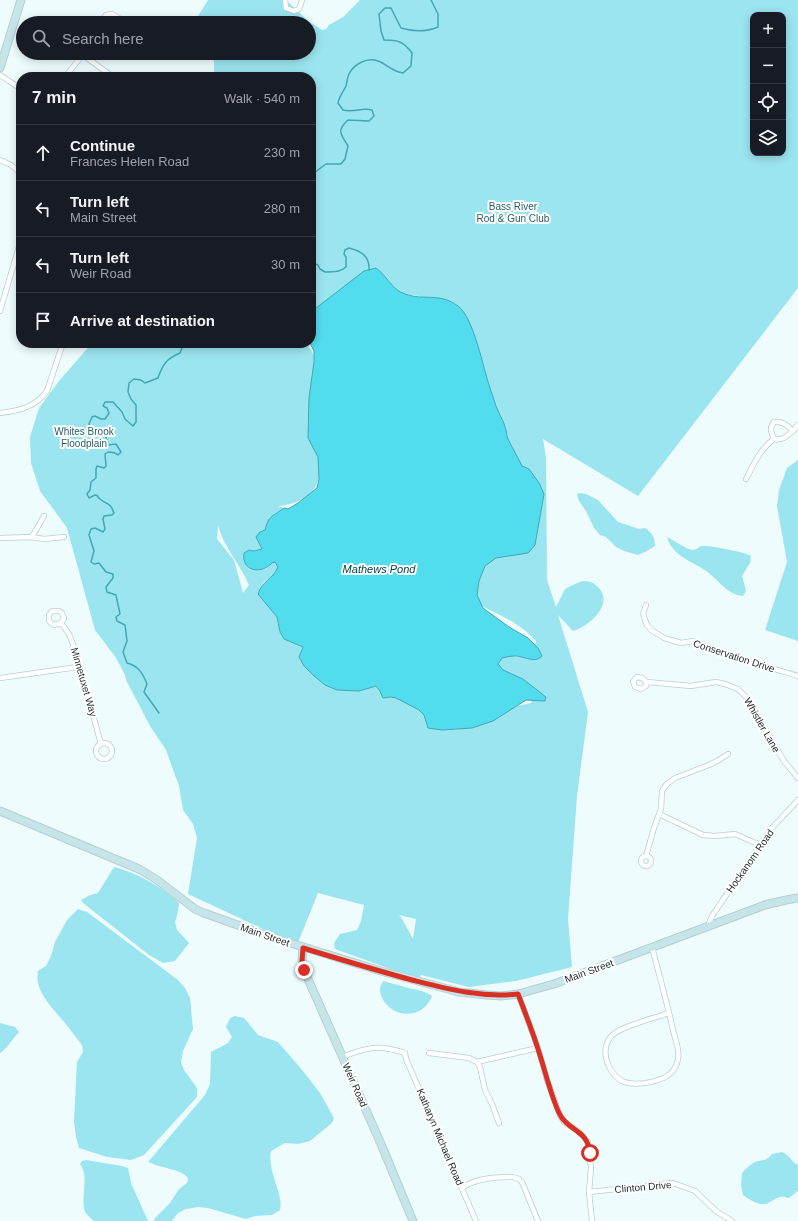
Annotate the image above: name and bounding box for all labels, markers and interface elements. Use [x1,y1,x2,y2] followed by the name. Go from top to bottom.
[750,12,786,156] map controls
[750,12,786,48] button: +
[16,16,316,60] search box
[30,27,52,49] icon: search
[62,30,144,47] text: Search here
[750,48,786,84] button: −
[750,84,786,120] button: locate
[32,88,76,107] text: 7 min
[224,91,300,106] text: Walk · 540 m
[750,120,786,156] button: layers
[70,137,135,154] text: Continue
[32,142,54,164] icon: ahead
[264,145,300,160] text: 230 m
[70,154,189,169] text: Frances Helen Road
[70,193,129,210] text: Turn left
[32,198,54,220] icon: left
[264,201,300,216] text: 280 m
[477,201,550,224] park label: Bass River Rod & Gun Club
[70,210,136,225] text: Main Street
[70,249,129,266] text: Turn left
[32,254,54,276] icon: left
[271,257,300,272] text: 30 m
[70,266,131,281] text: Weir Road
[32,310,54,332] icon: arrive
[70,312,215,329] text: Arrive at destination
[54,426,115,449] park label: Whites Brook Floodplain
[343,563,416,575] water label: Mathews Pond
[692,638,777,675] street label: Conservation Drive
[69,646,99,718] street label: Minnetuxet Way
[742,696,782,755] street label: Whistler Lane
[724,827,776,895] street label: Hockanom Road
[239,921,291,949] street label: Main Street
[563,957,615,985] street label: Main Street
[295,961,313,979] route end
[340,1061,370,1109] street label: Weir Road
[415,1087,465,1187] street label: Katharyn Michael Road
[581,1144,599,1162] route start
[614,1179,672,1195] street label: Clinton Drive

